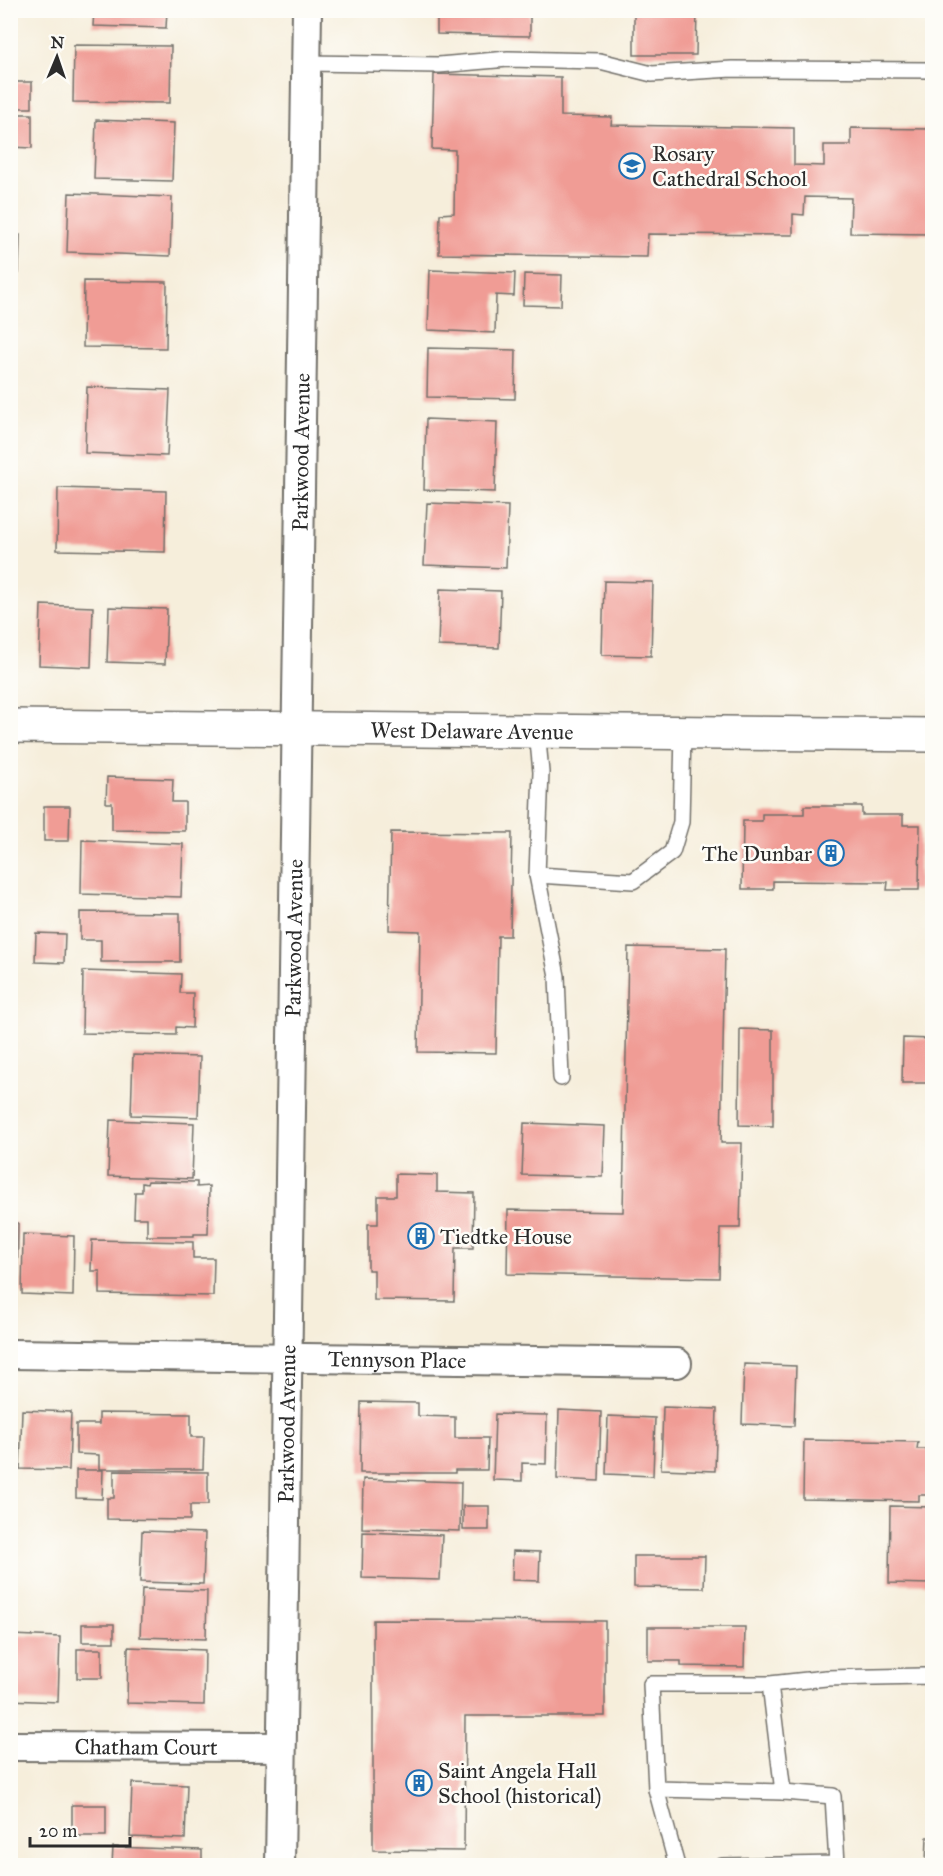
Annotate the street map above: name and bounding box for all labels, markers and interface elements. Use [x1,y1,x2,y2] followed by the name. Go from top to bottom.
[27,27,87,87] north arrow
[50,33,65,52] text: N
[652,140,807,192] place label: Rosary Cathedral School
[617,151,647,181] school or university icon: Rosary Cathedral School
[286,373,316,532] street label: Parkwood Avenue
[370,717,574,746] street label: West Delaware Avenue
[816,838,846,868] building icon: The Dunbar
[702,840,813,867] place label: The Dunbar
[279,859,309,1018] street label: Parkwood Avenue
[406,1221,436,1251] building icon: Tiedtke House
[440,1223,572,1250] place label: Tiedtke House
[272,1345,302,1503] street label: Parkwood Avenue
[328,1345,466,1374] street label: Tennyson Place
[74,1733,218,1761] street label: Chatham Court
[438,1757,601,1809] place label: Saint Angela Hall School (historical)
[404,1768,434,1798] building icon: Saint Angela Hall School (historical)
[30,1810,130,1848] scale bar
[39,1820,77,1842] text: 20 m

